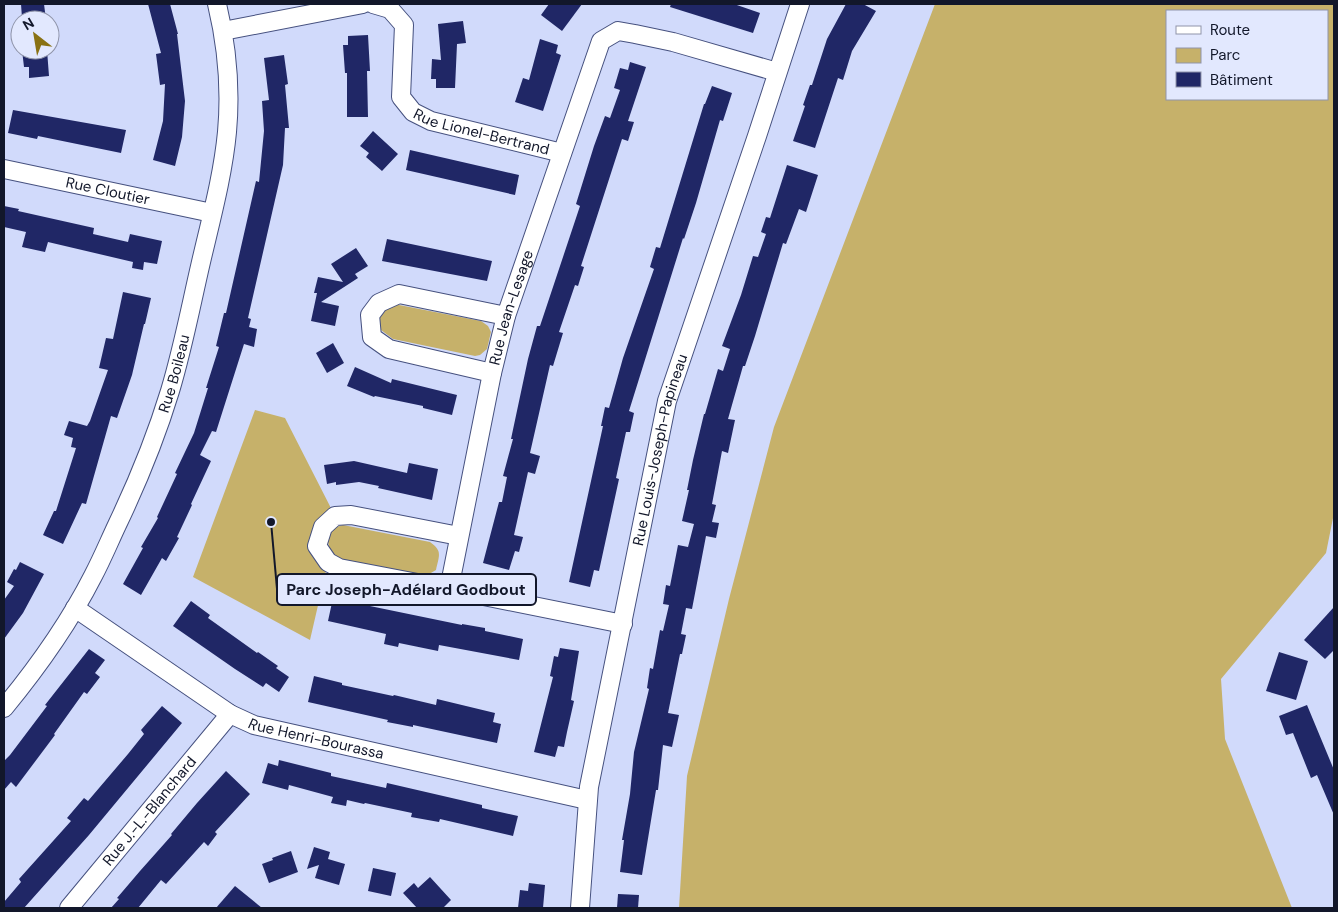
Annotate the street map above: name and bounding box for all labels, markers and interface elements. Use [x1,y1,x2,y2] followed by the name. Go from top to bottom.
[10,10,60,60] north arrow
[1166,10,1328,100] legend
[19,14,37,34] text: N
[1210,20,1250,40] text: Route
[1210,45,1240,65] text: Parc
[1210,70,1273,90] text: Bâtiment
[410,104,551,160] street label: Rue Lionel-Bertrand
[64,172,152,210] street label: Rue Cloutier
[484,247,538,367] street label: Rue Jean-Lesage
[154,333,194,415] street label: Rue Boileau
[628,351,692,547] street label: Rue Louis-Joseph-Papineau
[277,574,536,605] callout: Parc Joseph-Adélard Godbout
[286,579,526,600] text: Parc Joseph-Adélard Godbout
[245,714,386,764] street label: Rue Henri-Bourassa
[98,752,201,870] street label: Rue J.-L.-Blanchard

